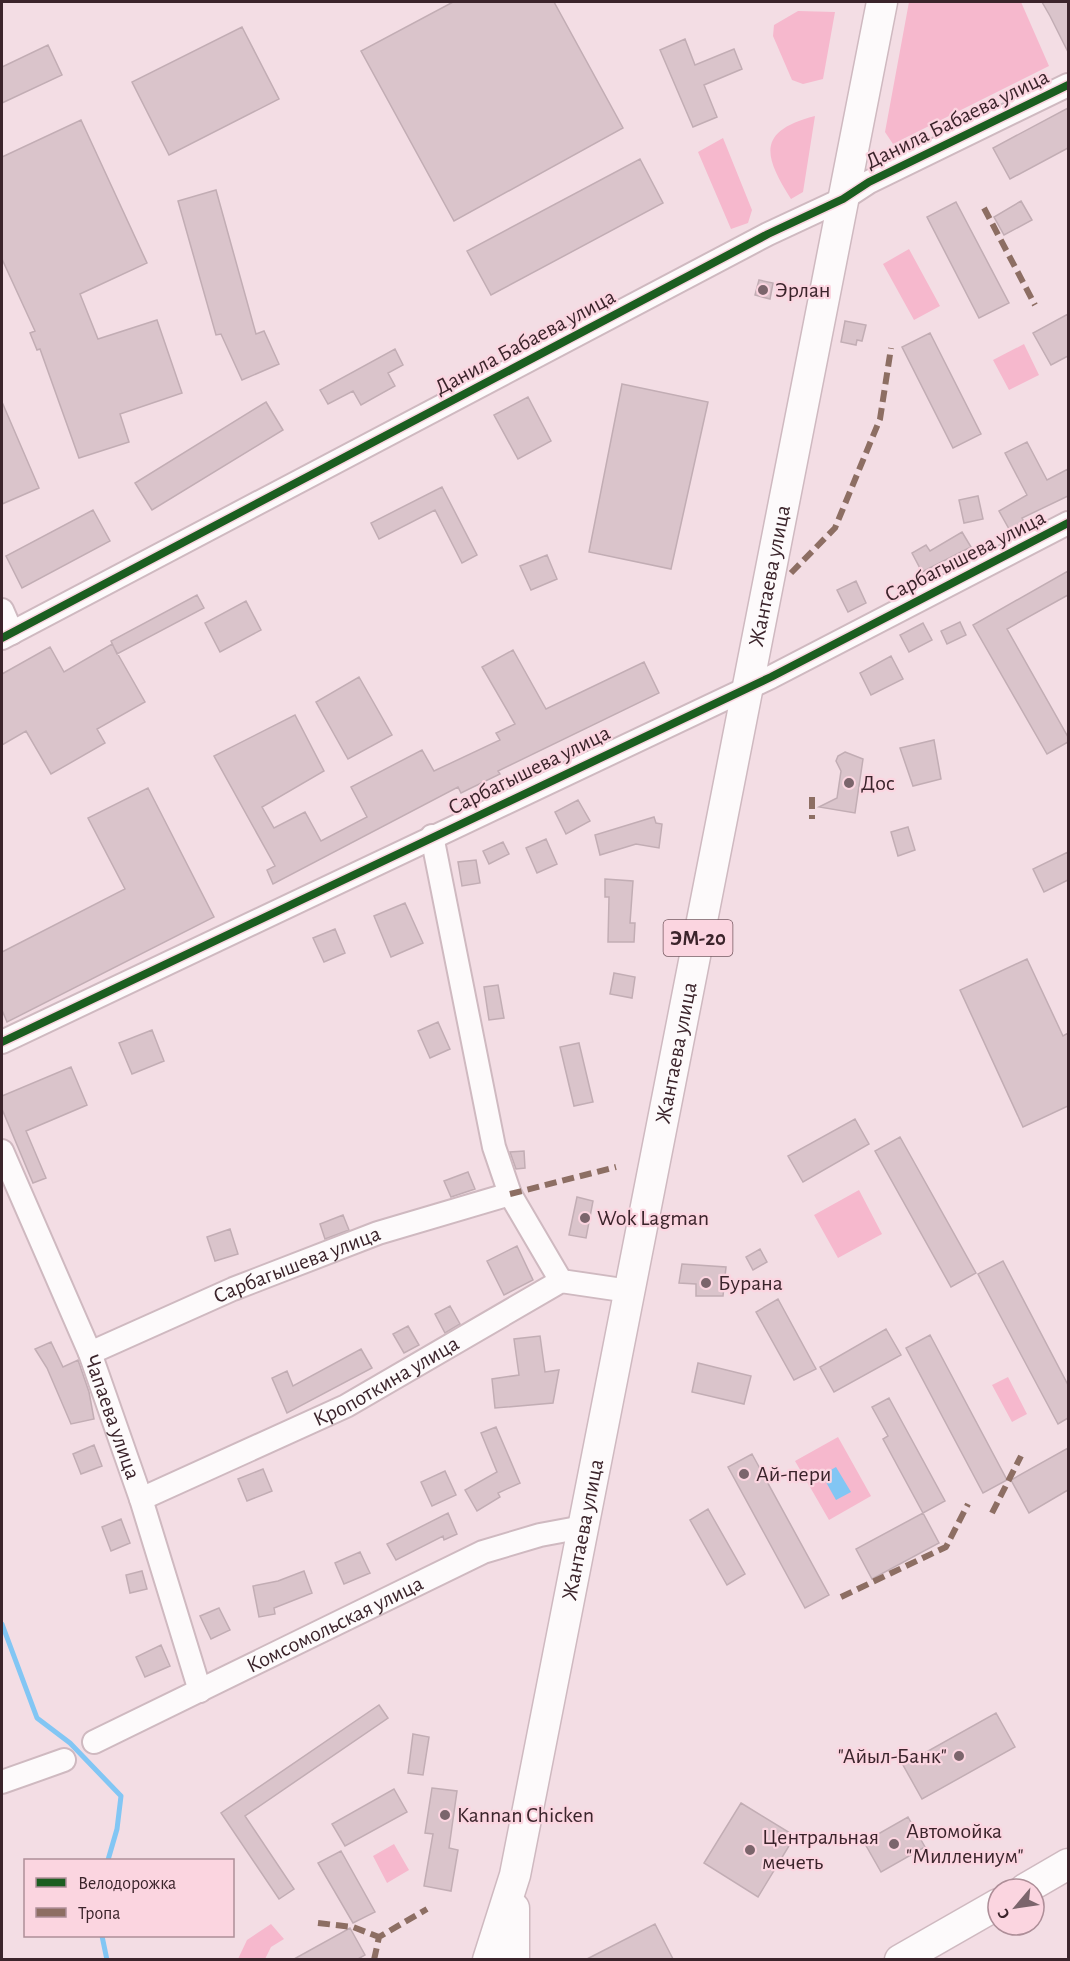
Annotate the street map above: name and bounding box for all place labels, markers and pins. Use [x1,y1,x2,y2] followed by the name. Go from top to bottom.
[775,279,831,301] place label: Эрлан
[756,283,770,297] marker: Эрлан
[861,772,895,794] place label: Дос
[842,776,856,790] marker: Дос
[597,1207,709,1229] place label: Wok Lagman
[578,1211,592,1225] marker: Wok Lagman
[718,1272,783,1294] place label: Бурана
[699,1276,713,1290] marker: Бурана
[756,1463,831,1485] place label: Ай-пери
[737,1467,751,1481] marker: Ай-пери
[838,1745,947,1767] place label: "Айыл-Банк"
[952,1749,966,1763] marker: "Айыл-Банк"
[457,1804,594,1826] place label: Kannan Chicken
[438,1808,452,1822] marker: Kannan Chicken
[906,1820,1024,1867] place label: Автомойка "Миллениум"
[762,1826,879,1873] place label: Центральная мечеть
[887,1837,901,1851] marker: Автомойка "Миллениум"
[743,1843,757,1857] marker: Центральная мечеть

